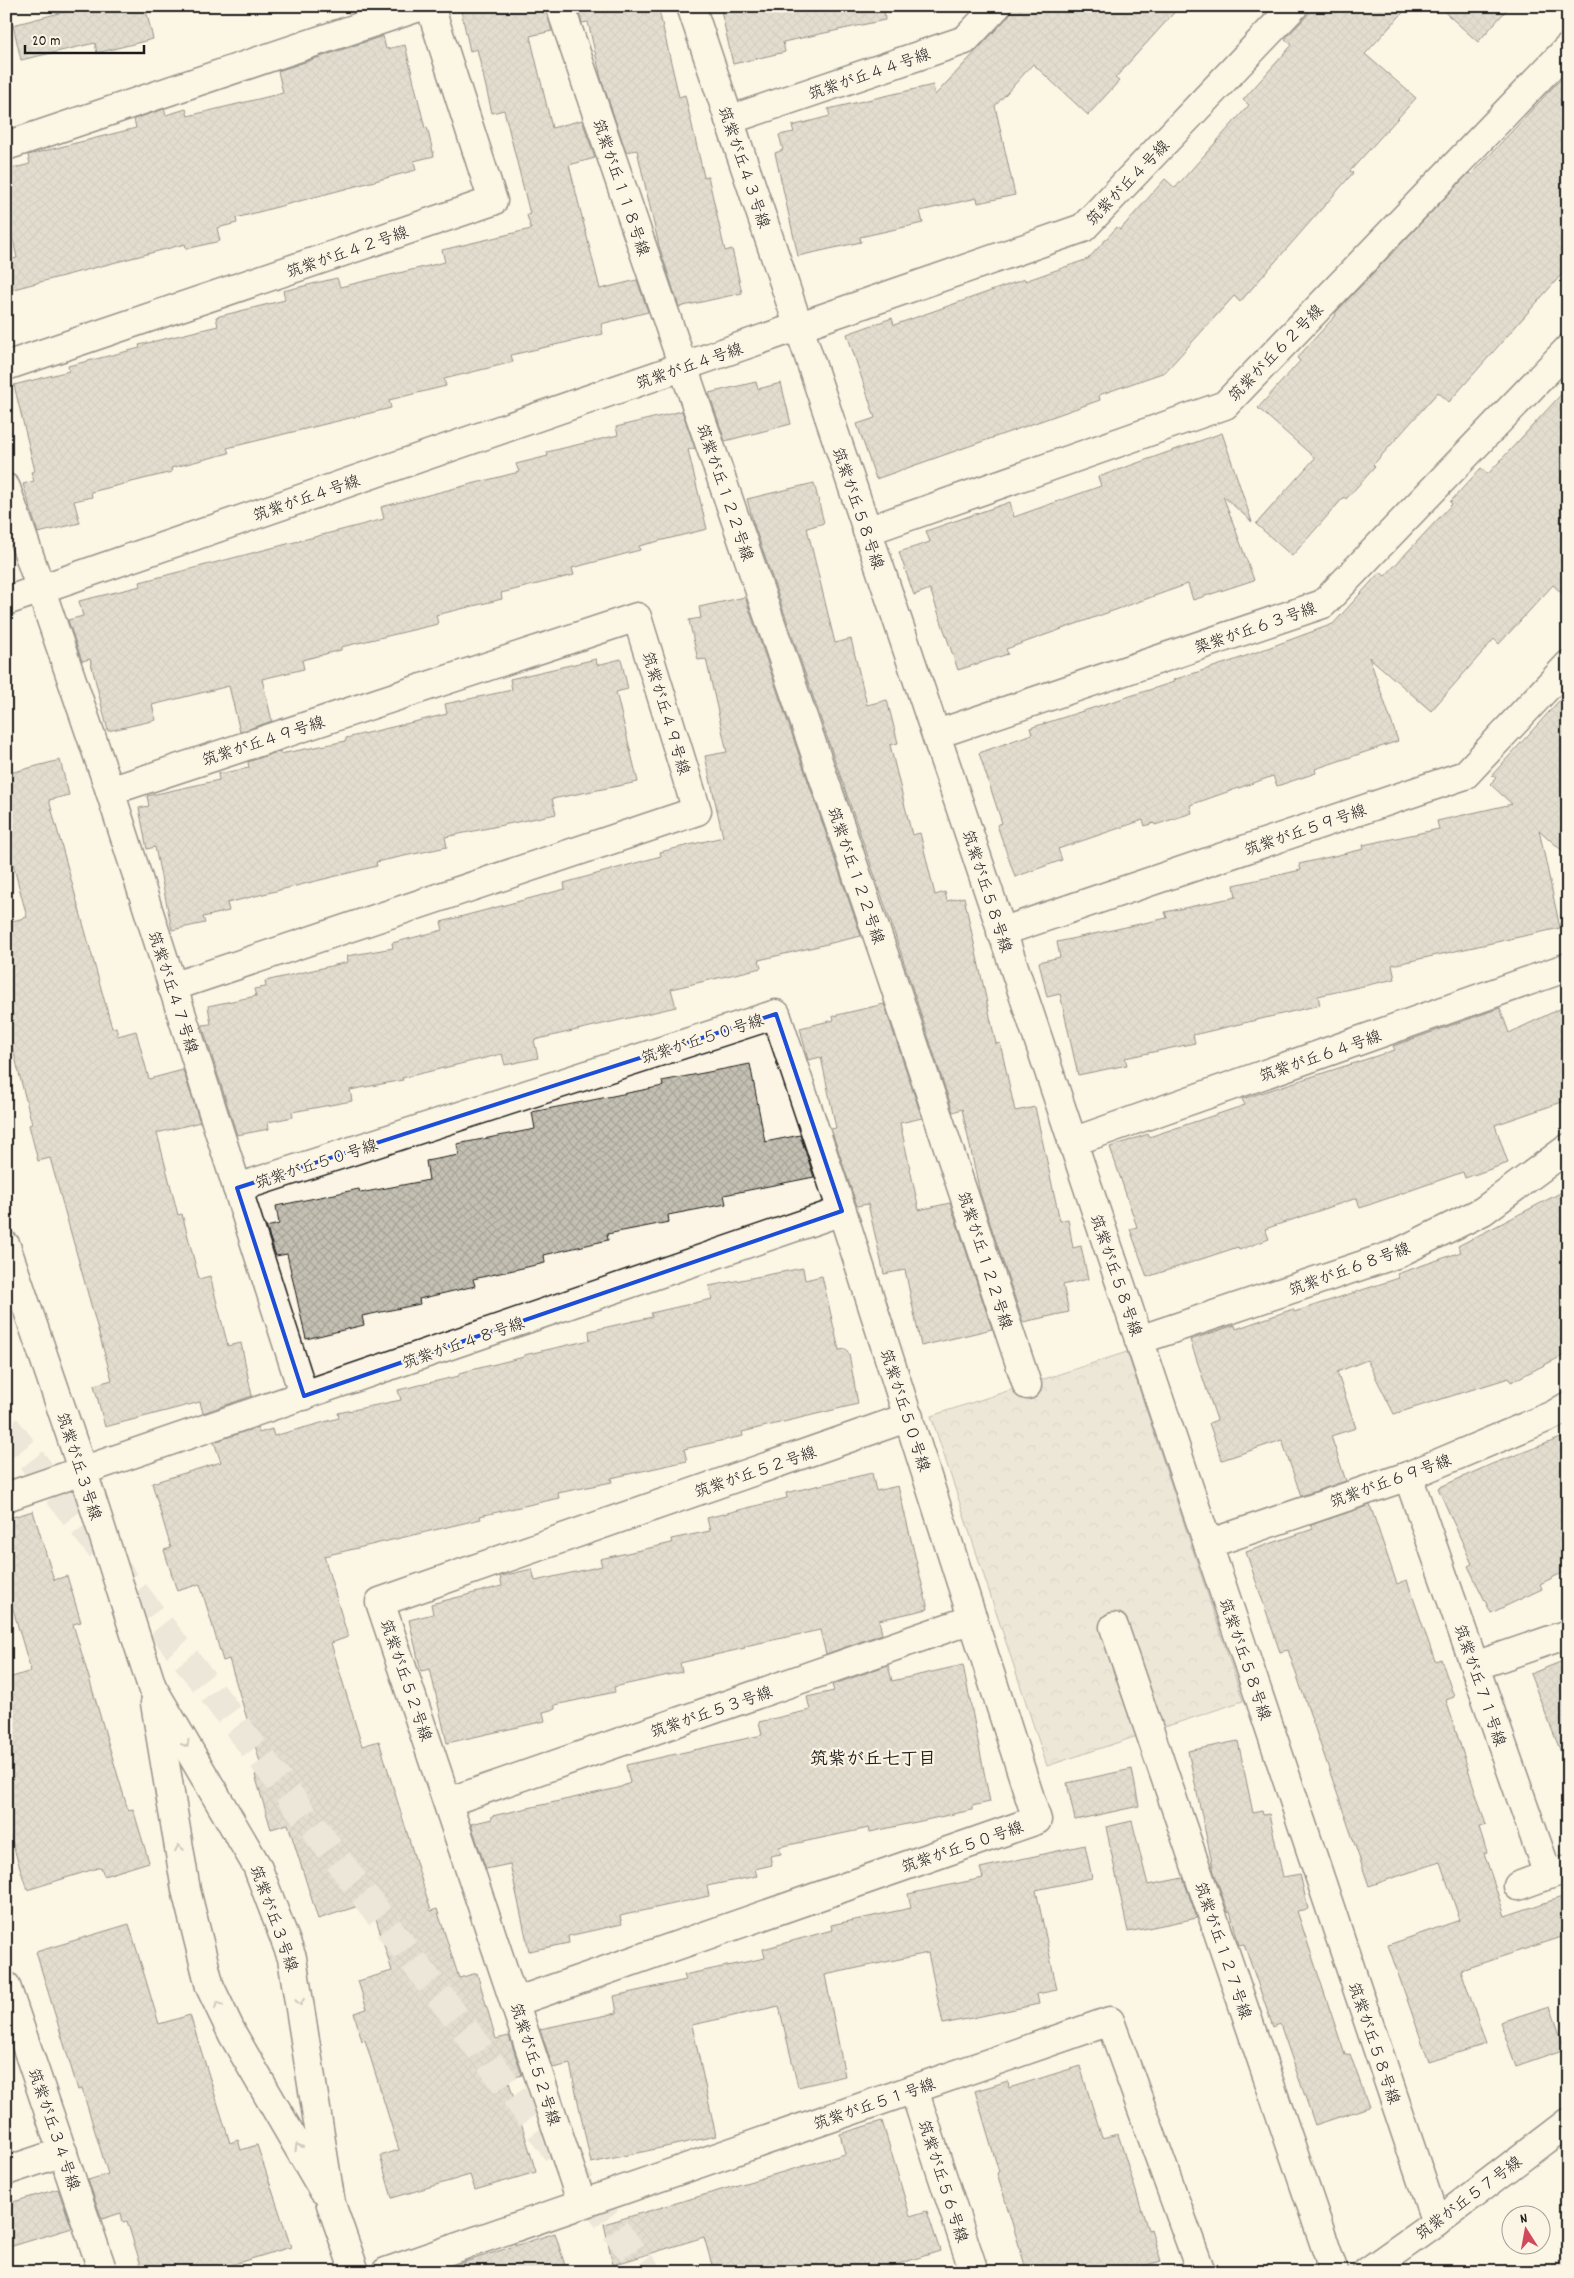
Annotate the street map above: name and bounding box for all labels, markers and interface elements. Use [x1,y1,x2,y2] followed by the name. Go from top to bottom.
[25,22,144,54] scale bar
[32,31,60,53] text: 20 m
[806,44,934,107] street label: 筑紫が丘４４号線
[711,104,774,232] street label: 筑紫が丘４３号線
[585,116,654,260] street label: 筑紫が丘１１８号線
[1082,135,1176,232] street label: 筑紫が丘４号線
[284,222,412,285] street label: 筑紫が丘４２号線
[1224,300,1330,408] street label: 筑紫が丘６２号線
[633,338,747,396] street label: 筑紫が丘４号線
[689,421,758,565] street label: 筑紫が丘１２２号線
[825,445,888,573] street label: 筑紫が丘５８号線
[250,470,364,528] street label: 筑紫が丘４号線
[1192,598,1320,661] street label: 築紫が丘６３号線
[635,649,694,778] street label: 筑紫が丘４９号線
[199,712,328,773] street label: 筑紫が丘４９号線
[1242,800,1370,863] street label: 筑紫が丘５９号線
[820,804,889,948] street label: 筑紫が丘１２２号線
[955,827,1016,956] street label: 筑紫が丘５８号線
[141,928,202,1057] street label: 筑紫が丘４７号線
[638,1010,767,1071] street label: 筑紫が丘５０号線
[1257,1026,1385,1089] street label: 筑紫が丘６４号線
[252,1135,381,1196] street label: 筑紫が丘５０号線
[950,1189,1017,1333] street label: 筑紫が丘１２２号線
[1083,1212,1146,1340] street label: 筑紫が丘５８号線
[1286,1238,1414,1303] street label: 筑紫が丘６８号線
[400,1313,528,1376] street label: 筑紫が丘４８号線
[873,1346,934,1475] street label: 筑紫が丘５０号線
[49,1410,106,1524] street label: 筑紫が丘３号線
[692,1442,820,1505] street label: 筑紫が丘５２号線
[1327,1450,1455,1515] street label: 筑紫が丘６９号線
[1212,1596,1275,1724] street label: 筑紫が丘５８号線
[373,1617,436,1745] street label: 筑紫が丘５２号線
[1447,1622,1510,1750] street label: 筑紫が丘７１号線
[648,1682,776,1745] street label: 筑紫が丘５３号線
[179,1739,189,1748] one-way arrow
[810,1748,936,1773] district label: 筑紫が丘七丁目
[899,1817,1027,1880] street label: 筑紫が丘５０号線
[174,1844,184,1853] one-way arrow
[243,1862,303,1975] street label: 筑紫が丘３号線
[1187,1879,1256,2023] street label: 筑紫が丘１２７号線
[1341,1980,1404,2108] street label: 筑紫が丘５８号線
[294,1999,305,2007] one-way arrow
[503,2000,564,2129] street label: 筑紫が丘５２号線
[214,2001,225,2010] one-way arrow
[21,2066,84,2194] street label: 筑紫が丘３４号線
[811,2074,939,2137] street label: 筑紫が丘５１号線
[911,2117,972,2246] street label: 筑紫が丘５６号線
[294,2143,304,2152] one-way arrow
[1411,2151,1528,2247] street label: 筑紫が丘５７号線
[1502,2206,1552,2256] north arrow
[1519,2209,1529,2230] text: N

